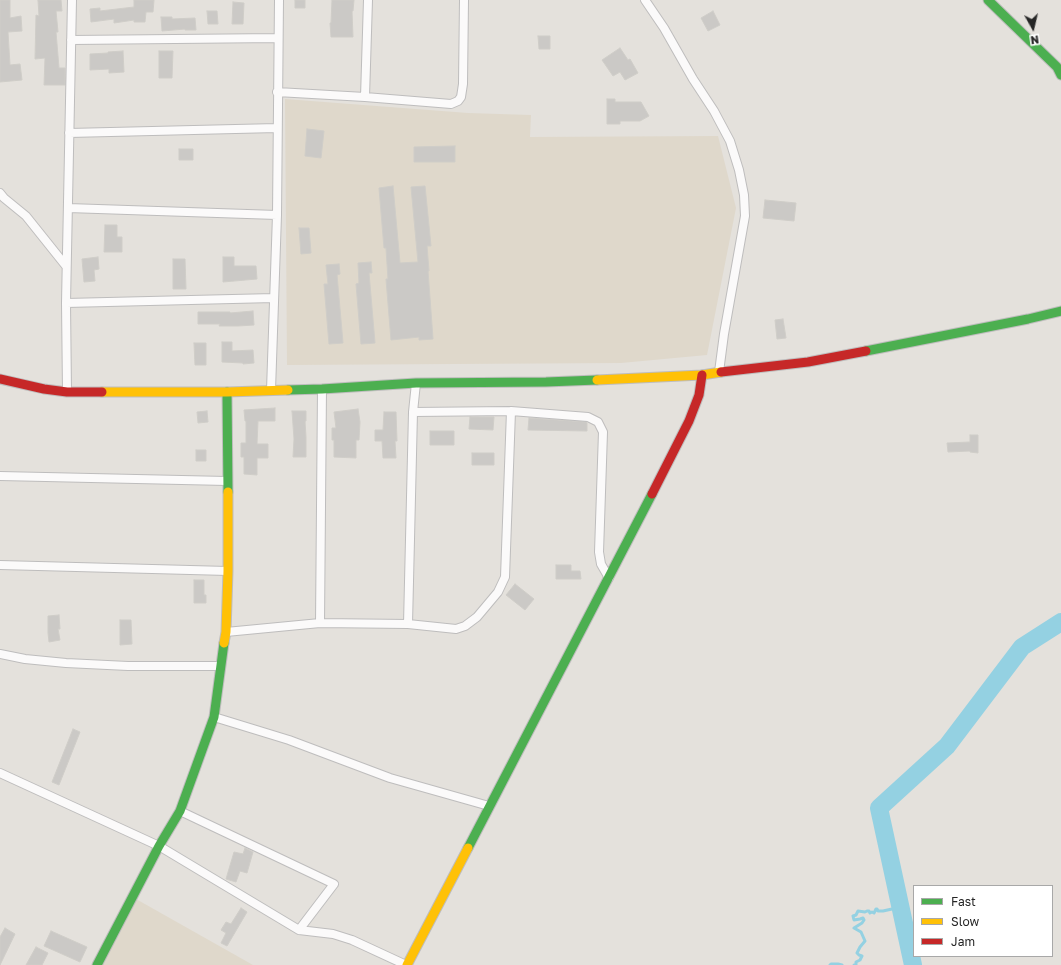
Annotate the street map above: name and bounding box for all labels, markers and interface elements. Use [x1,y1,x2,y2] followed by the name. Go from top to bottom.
[1013,8,1053,48] north arrow
[1030,33,1040,47] text: N
[913,885,1053,957] legend
[951,894,976,909] text: Fast
[951,914,979,929] text: Slow
[951,934,975,949] text: Jam

